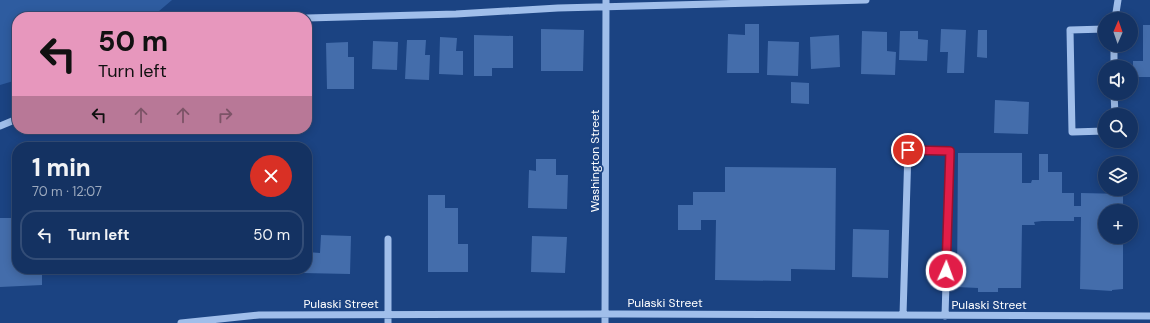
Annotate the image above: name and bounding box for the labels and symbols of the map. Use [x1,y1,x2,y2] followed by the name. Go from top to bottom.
[1098,12,1138,52] north arrow
[587,109,603,212] street label: Washington Street
[891,133,925,167] pin
[925,250,967,292] position arrow
[627,295,703,311] street label: Pulaski Street
[303,296,379,312] street label: Pulaski Street
[951,297,1027,313] street label: Pulaski Street

